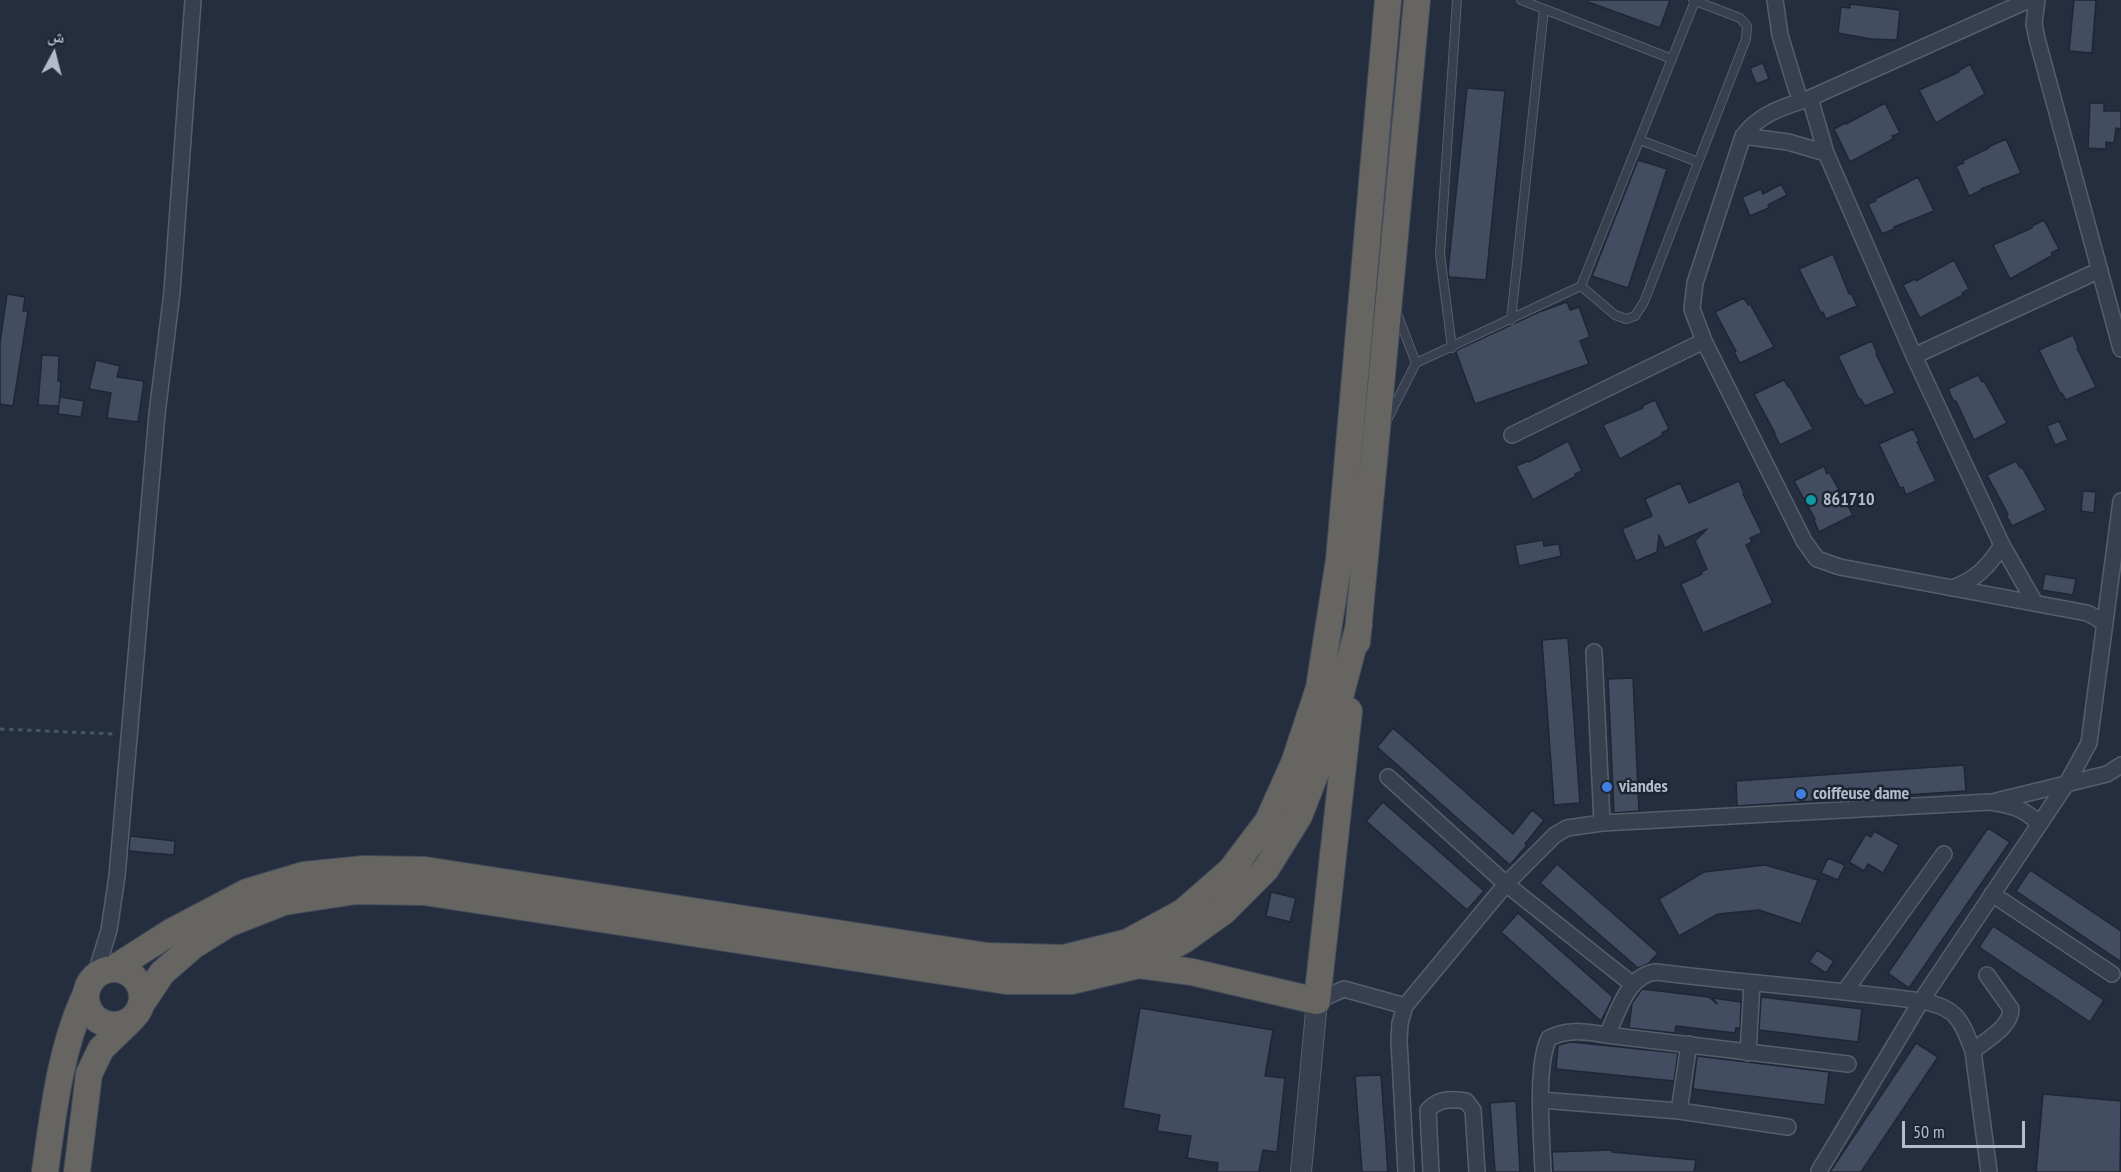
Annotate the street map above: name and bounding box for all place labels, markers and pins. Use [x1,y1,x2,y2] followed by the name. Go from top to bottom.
[1823,489,1875,511] place label: 861710
[1804,493,1818,507] marker: 861710
[1619,776,1668,798] place label: viandes
[1600,780,1614,794] marker: viandes
[1813,783,1909,805] place label: coiffeuse dame
[1794,787,1808,801] marker: coiffeuse dame

